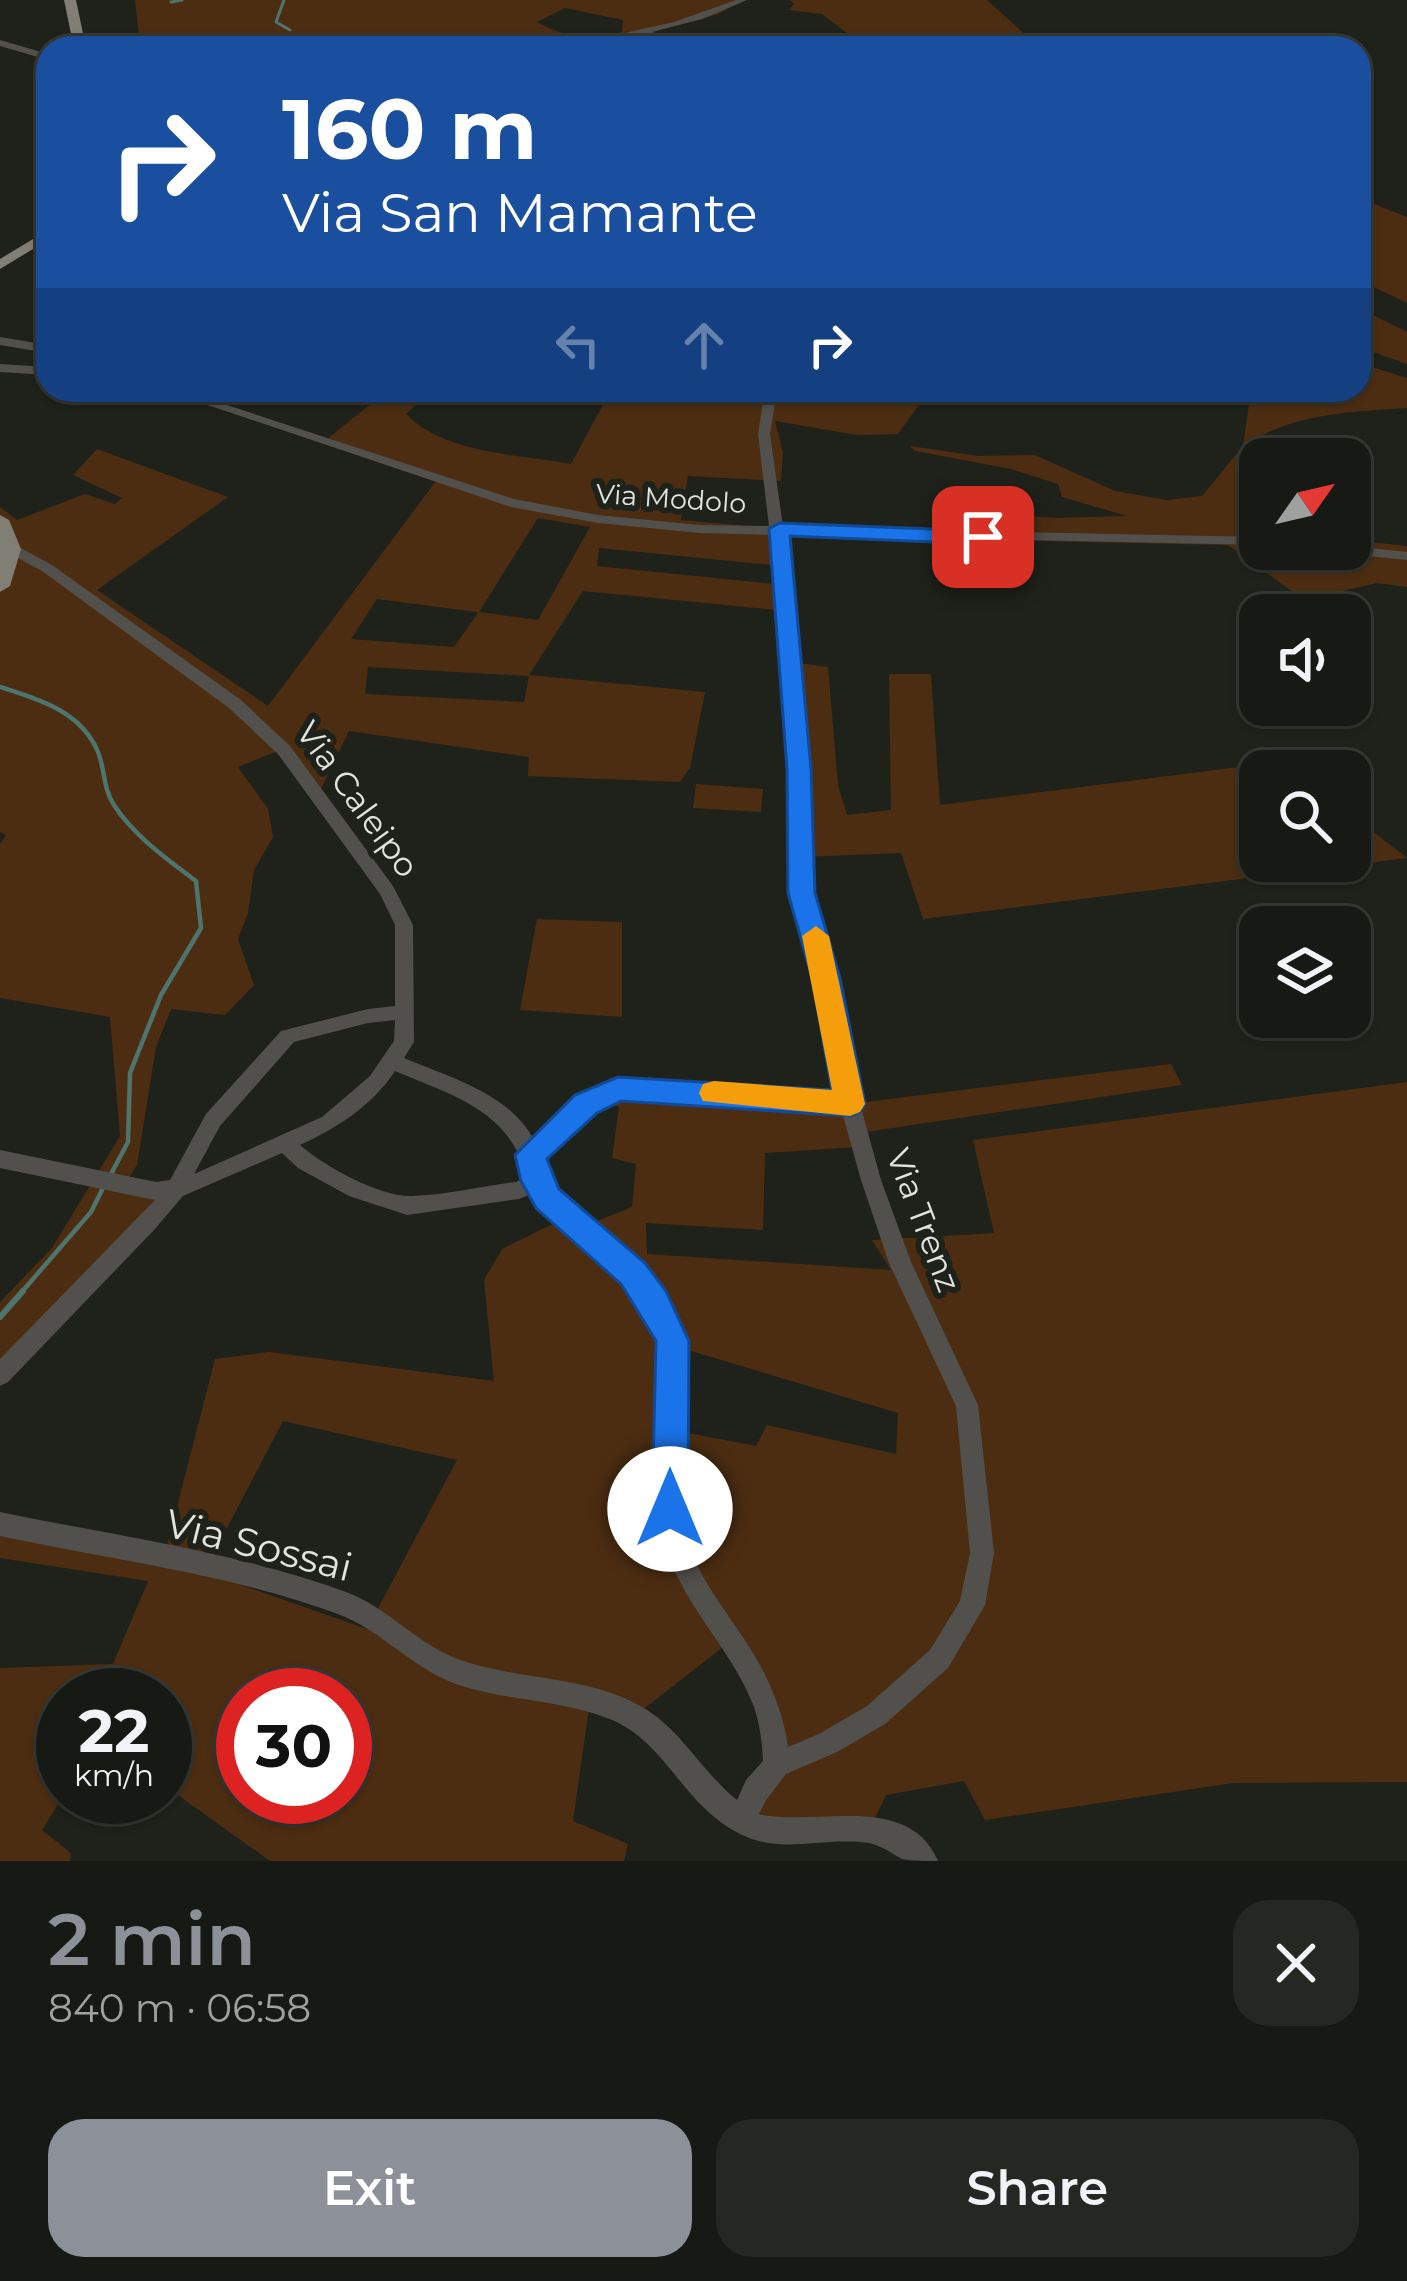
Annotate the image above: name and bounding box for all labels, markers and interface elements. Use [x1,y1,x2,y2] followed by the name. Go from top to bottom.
[282,78,537,180] text: 160 m
[84,84,240,240] icon: right
[282,180,758,246] text: Via San Mamante
[545,312,611,378] icon: left
[671,312,737,378] icon: ahead
[797,312,863,378] icon: right
[1239,438,1371,570] north arrow
[1239,438,1371,1038] map controls
[595,477,747,520] street label: Via Modolo
[932,486,1034,588] pin
[950,504,1016,570] icon: arrive
[1239,594,1371,726] button: sound
[288,713,428,885] street label: Via Caleipo
[1239,750,1371,882] button: search
[1239,906,1371,1038] button: layers
[878,1143,970,1297] street label: Via Trenz
[607,1446,733,1572] position arrow
[161,1499,357,1591] street label: Via Sossai
[216,1668,372,1824] speed limit sign: 30
[79,1694,149,1767] text: 22
[74,1757,154,1794] text: km/h
[48,1895,256,1983] text: 2 min
[1233,1900,1359,2026] button: close
[48,1984,311,2032] text: 840 m · 06:58
[48,2119,692,2257] button: Exit
[716,2119,1359,2257] button: Share

